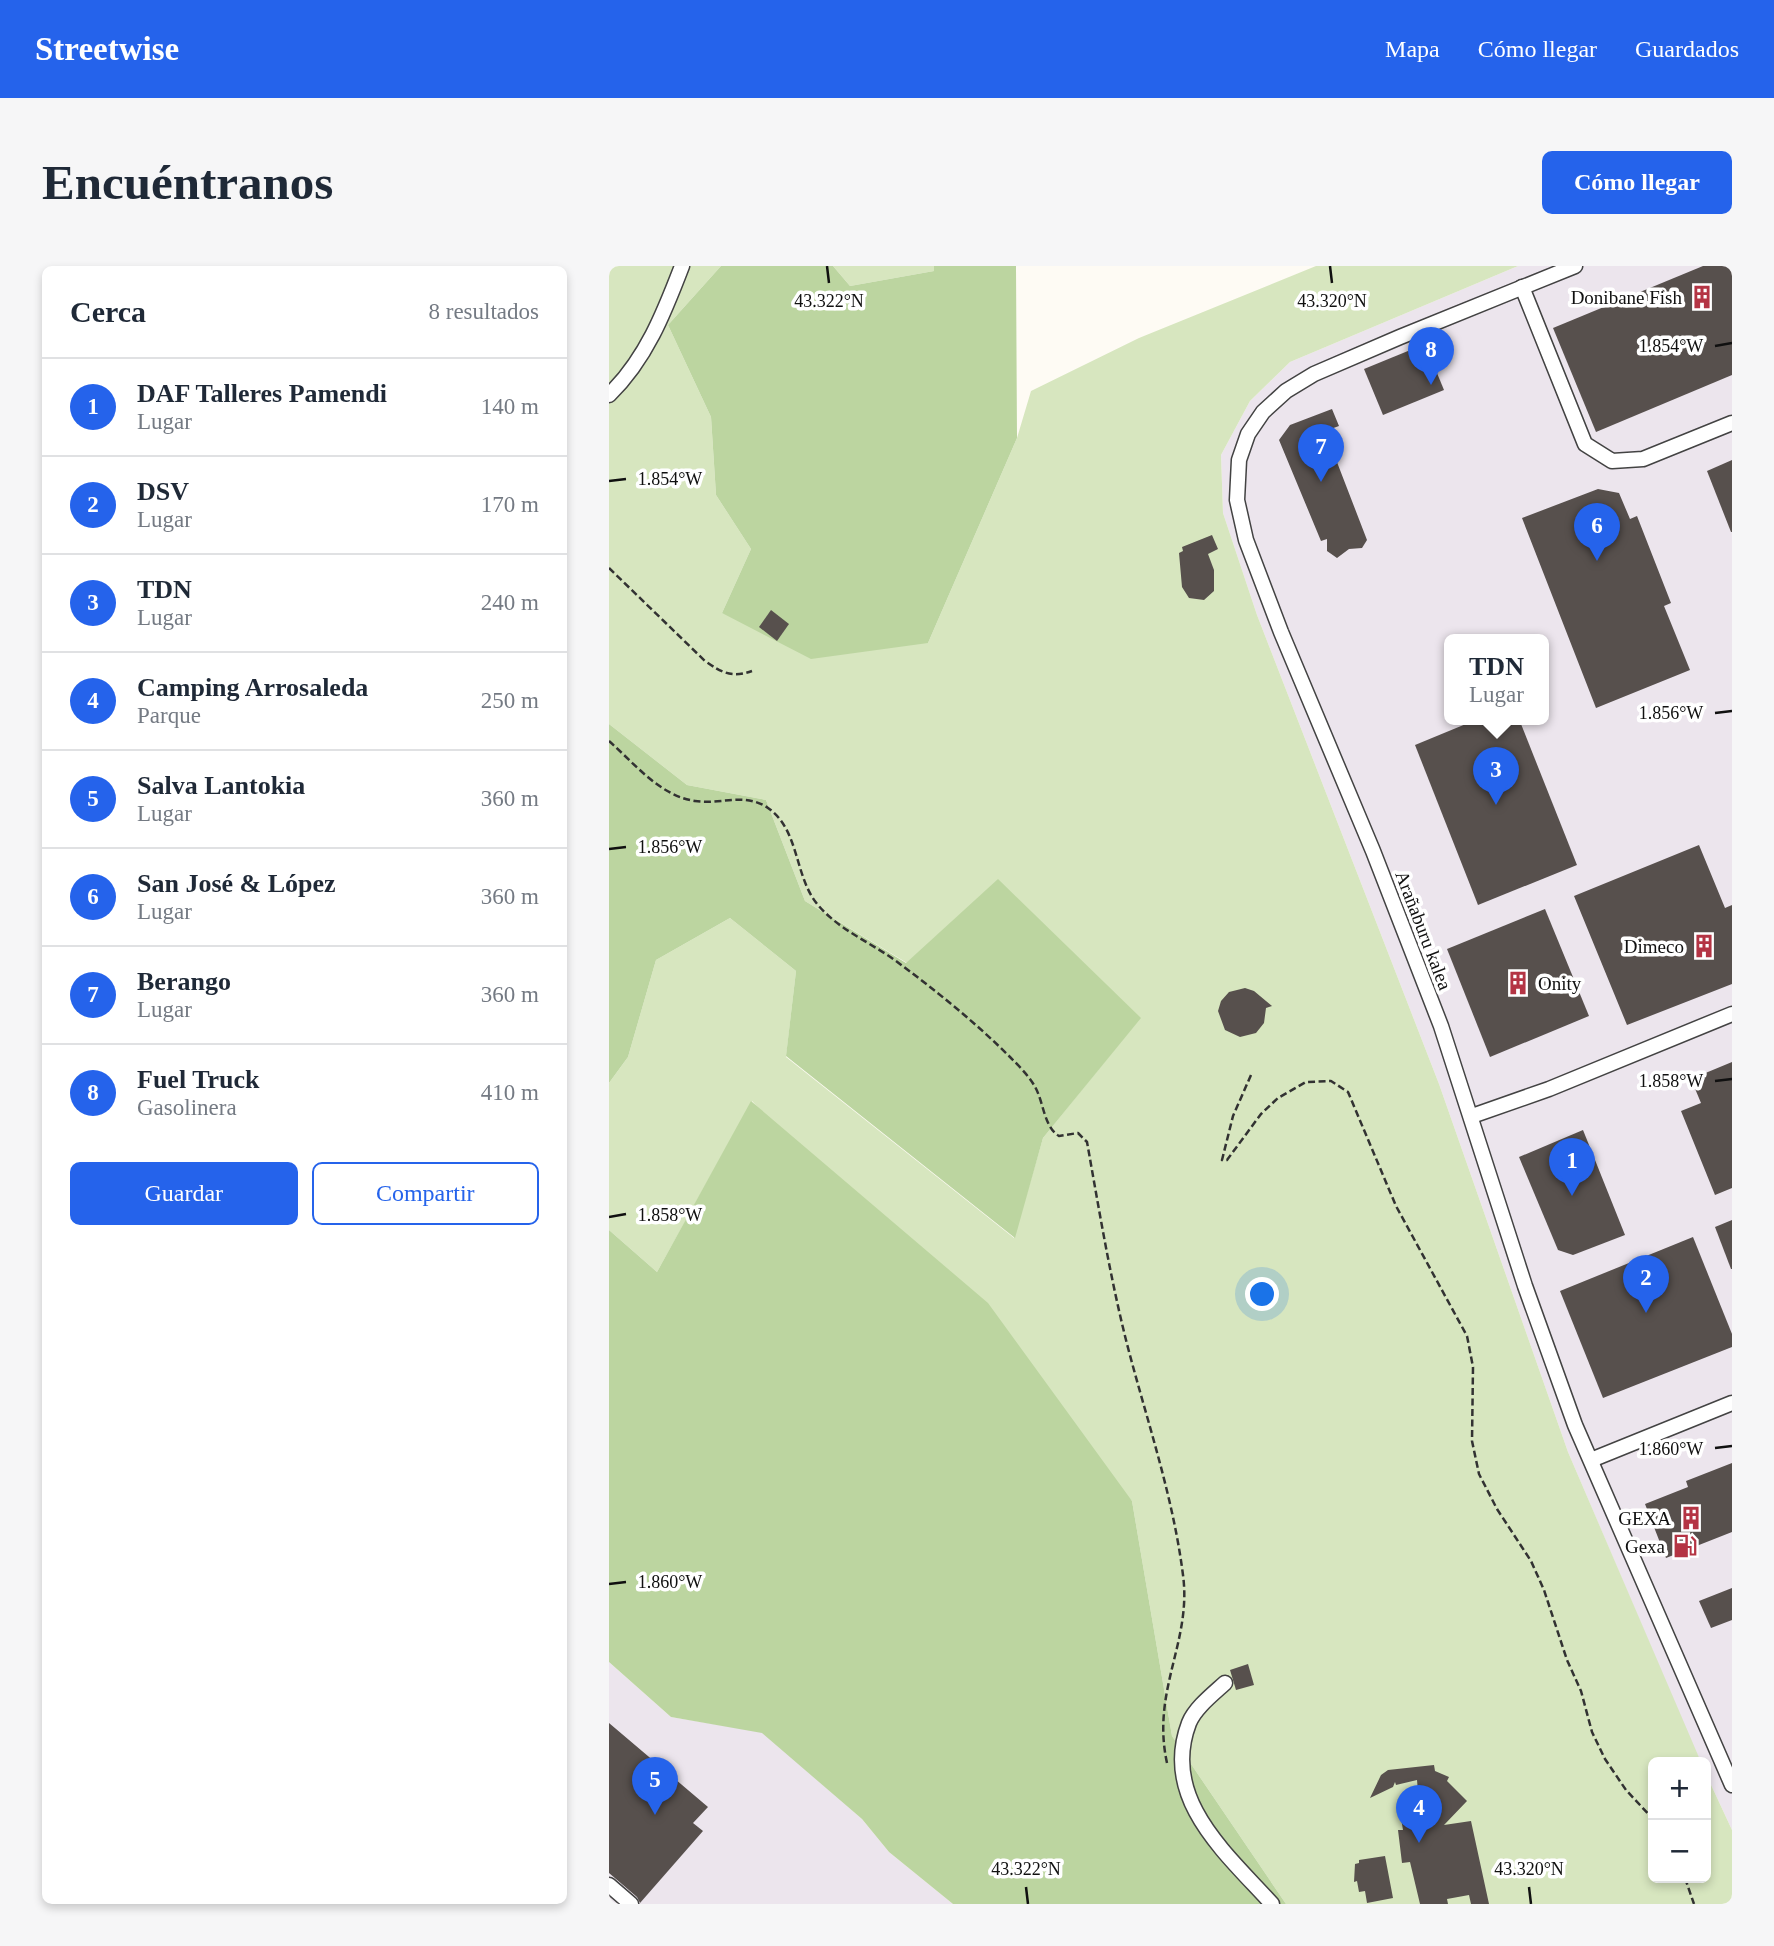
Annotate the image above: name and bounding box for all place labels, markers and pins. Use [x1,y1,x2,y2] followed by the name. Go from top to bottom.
[1688,283,1716,311] building icon: Donibane Fish
[1571,287,1682,308] place label: Donibane Fish
[1408,327,1454,385] pin: 8
[1298,424,1344,482] pin: 7
[1574,503,1620,561] pin: 6
[1473,747,1519,805] pin: 3
[1690,932,1718,960] building icon: Dimeco
[1624,936,1684,957] place label: Dimeco
[1504,969,1532,997] building icon: Onity
[1538,973,1582,994] place label: Onity
[1549,1138,1595,1196] pin: 1
[1623,1255,1669,1313] pin: 2
[1677,1504,1705,1532] building icon: GEXA
[1618,1508,1671,1529] place label: GEXA
[1671,1532,1699,1560] fuel station icon: Gexa
[1625,1536,1666,1557] place label: Gexa
[632,1757,678,1815] pin: 5
[1396,1785,1442,1843] pin: 4

